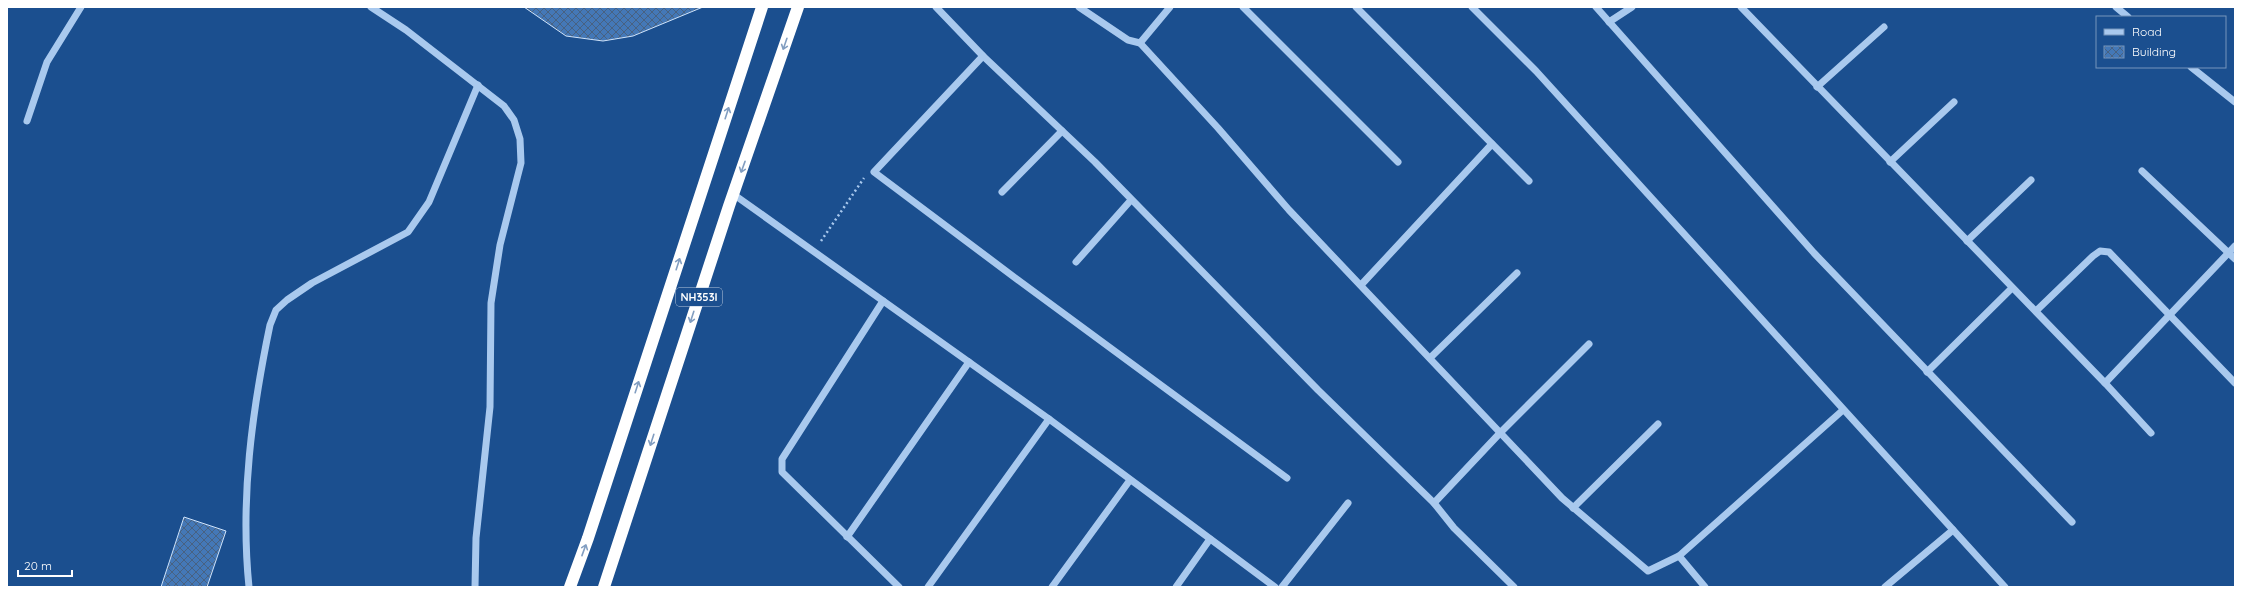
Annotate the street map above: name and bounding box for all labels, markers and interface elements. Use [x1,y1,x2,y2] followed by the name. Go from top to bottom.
[2096,16,2226,68] legend
[2132,24,2162,39] text: Road
[781,37,788,50] one-way arrow
[2132,44,2176,59] text: Building
[724,108,732,120] one-way arrow
[739,161,747,173] one-way arrow
[675,257,682,270] one-way arrow
[676,288,722,306] road number: NH353I
[688,310,696,322] one-way arrow
[634,381,641,394] one-way arrow
[648,433,655,446] one-way arrow
[580,545,588,557] one-way arrow
[18,552,72,578] scale bar
[24,558,52,573] text: 20 m

